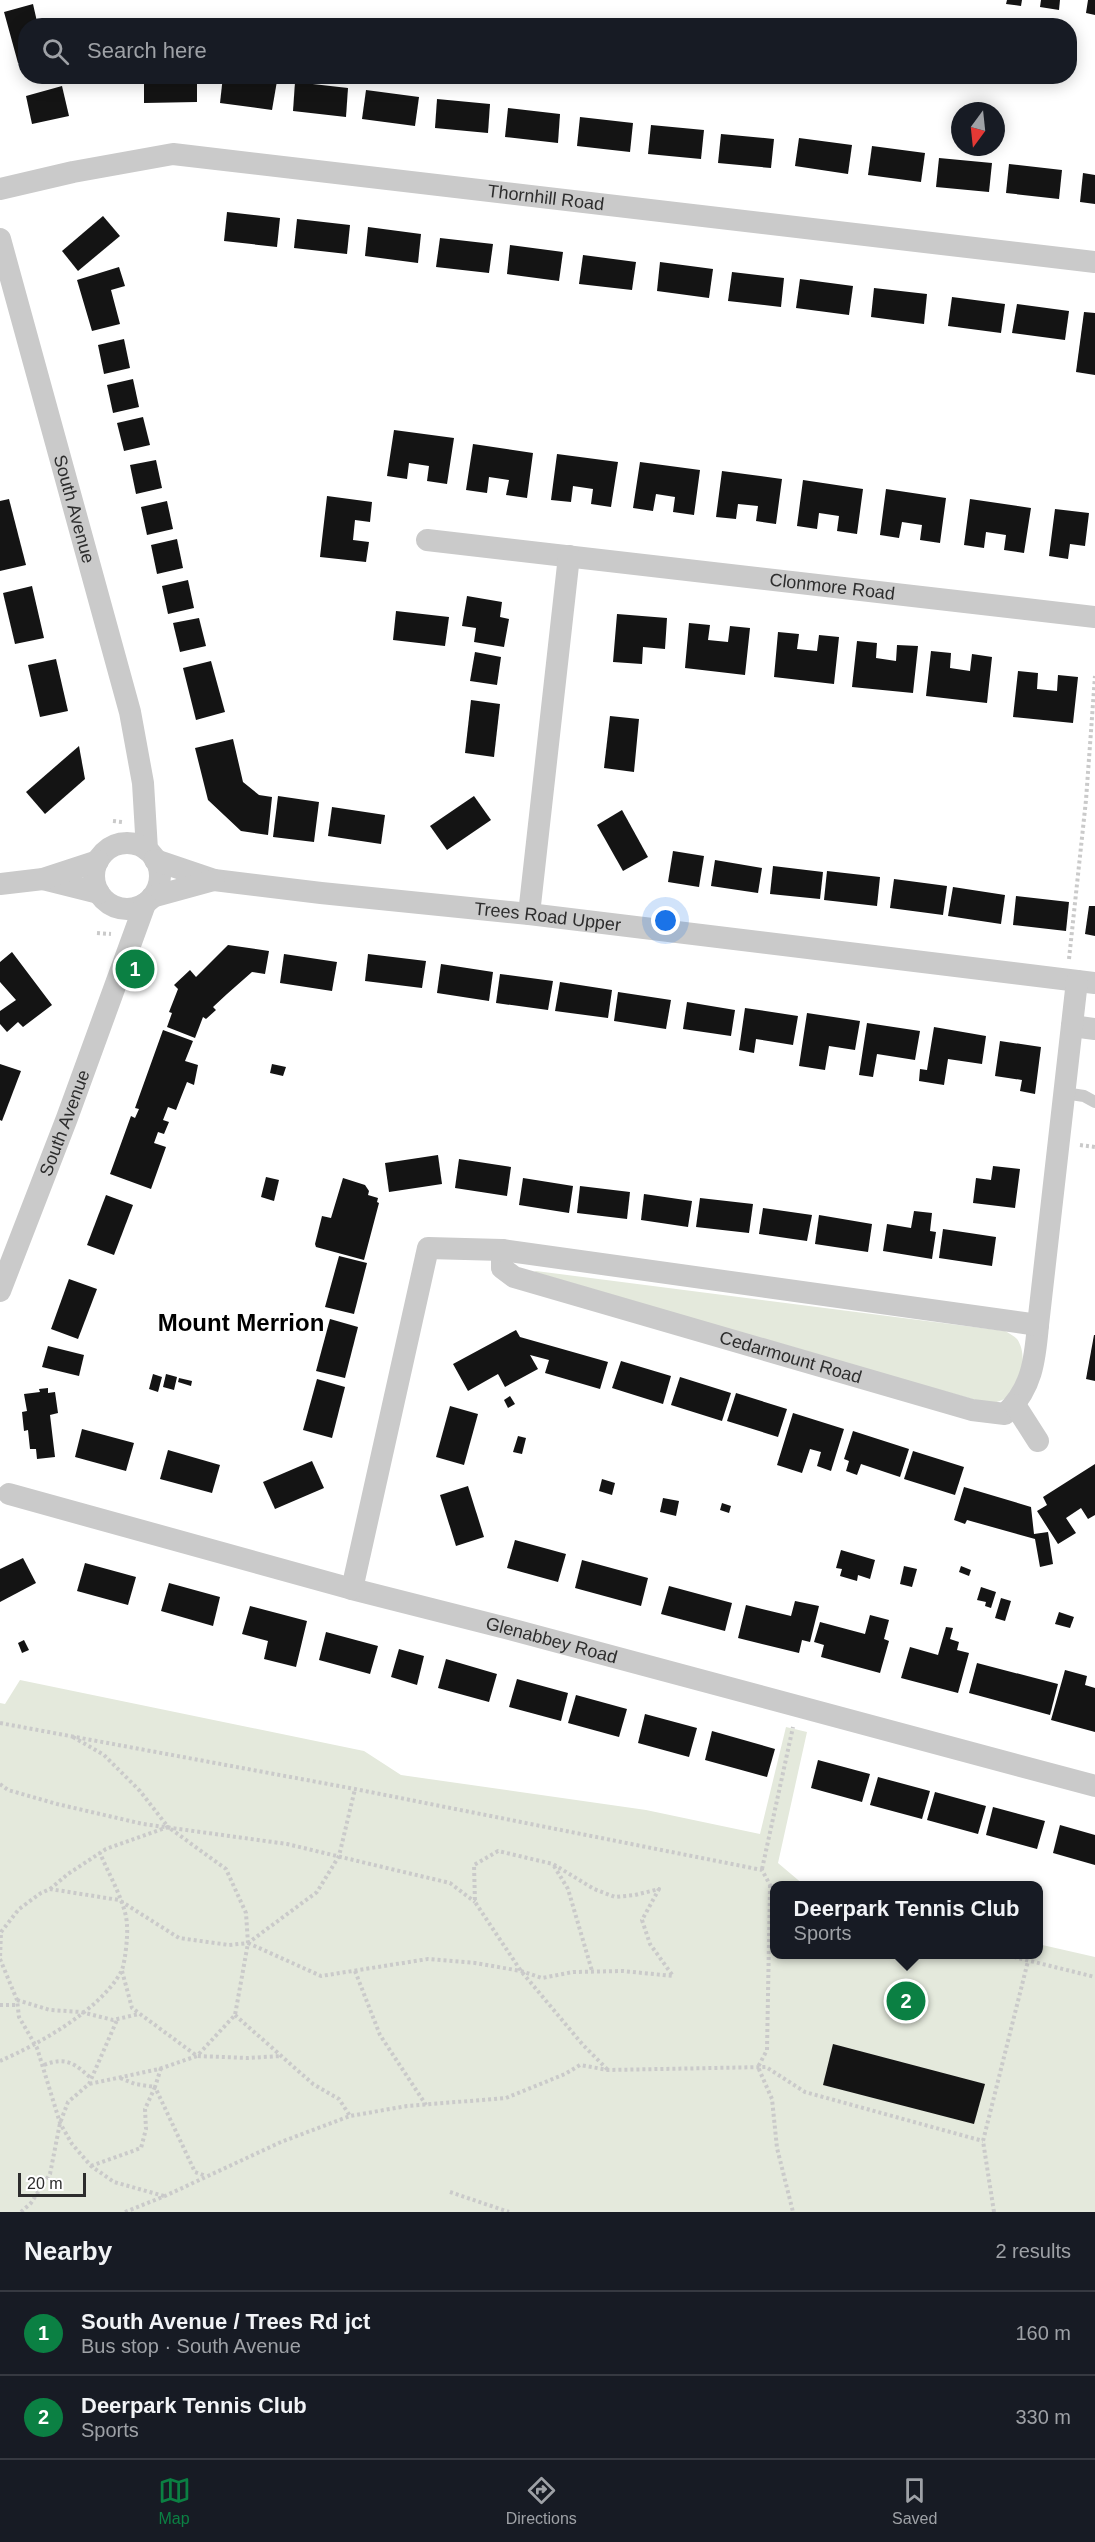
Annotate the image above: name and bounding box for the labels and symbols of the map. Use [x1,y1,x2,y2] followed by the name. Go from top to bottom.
[951,102,1005,156] north arrow
[487,181,605,214] street label: Thornhill Road
[50,452,99,566] street label: South Avenue
[769,570,896,604] street label: Clonmore Road
[473,899,622,935] street label: Trees Road Upper
[651,906,680,935] your location
[116,946,154,992] pin: 1
[35,1067,94,1179] street label: South Avenue
[158,1309,324,1336] district label: Mount Merrion
[717,1327,864,1387] street label: Cedarmount Road
[484,1613,619,1667] street label: Glenabbey Road
[886,1978,926,2024] pin: 2
[18,2170,86,2198] scale bar

